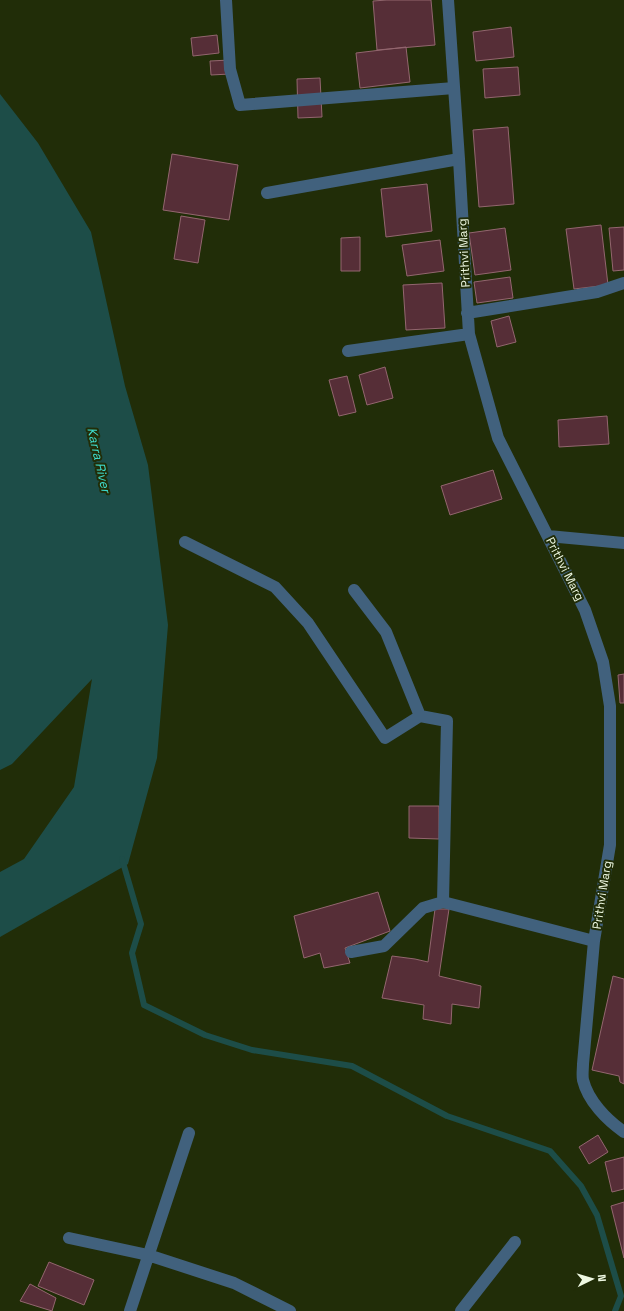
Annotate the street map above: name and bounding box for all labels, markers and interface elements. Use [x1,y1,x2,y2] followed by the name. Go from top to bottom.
[454,218,474,288] street label: Prithvi Marg
[83,426,115,496] water label: Karra River
[542,535,588,603] street label: Prithvi Marg
[589,860,615,930] street label: Prithvi Marg
[572,1259,612,1299] north arrow
[595,1274,609,1282] text: N

